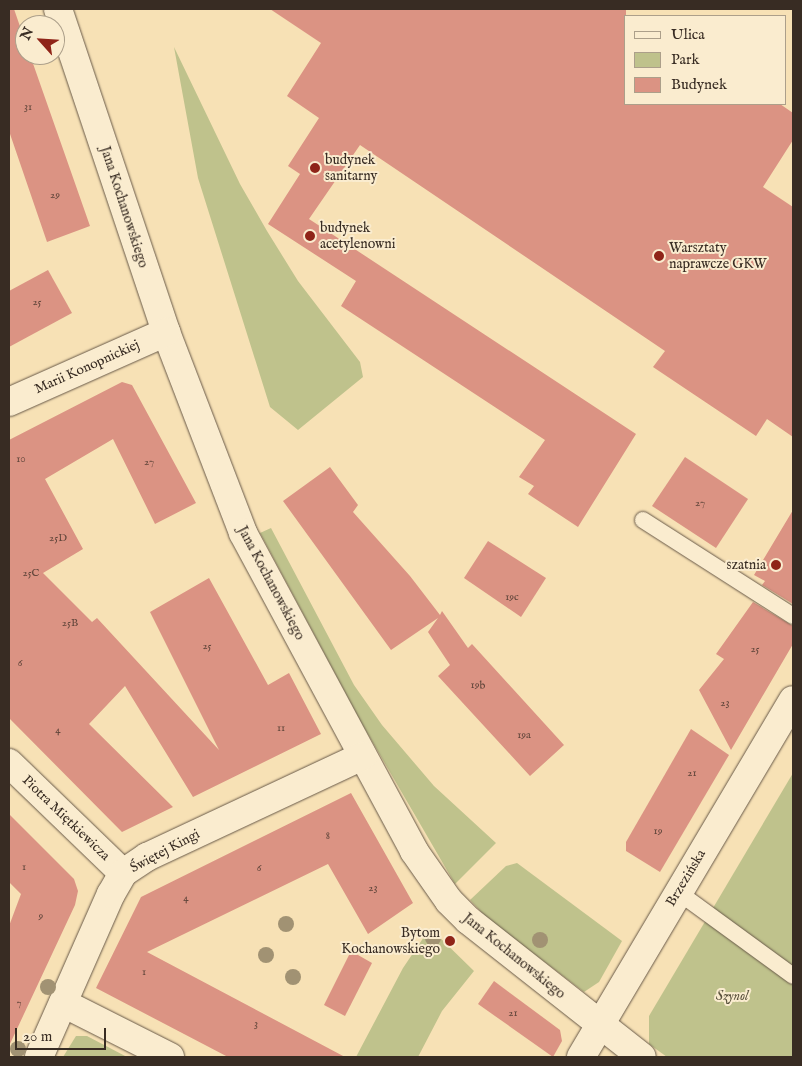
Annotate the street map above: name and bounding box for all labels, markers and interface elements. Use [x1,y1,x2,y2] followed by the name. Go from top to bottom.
[15,15,65,65] north arrow
[624,15,787,105] legend
[17,24,38,43] text: N
[671,25,705,44] text: Ulica
[671,50,700,69] text: Park
[671,75,727,94] text: Budynek
[24,100,32,114] house number: 31
[96,144,152,270] street label: Jana Kochanowskiego
[325,152,377,184] place label: budynek sanitarny
[309,162,321,174] marker: budynek sanitarny
[50,188,60,202] house number: 29
[320,220,395,252] place label: budynek acetylenowni
[304,230,316,242] marker: budynek acetylenowni
[669,240,767,272] place label: Warsztaty naprawcze GKW
[653,250,665,262] marker: Warsztaty naprawcze GKW
[32,295,42,309] house number: 25
[32,336,142,398] street label: Marii Konopnickiej
[16,452,26,466] house number: 10
[144,455,154,469] house number: 27
[695,496,705,510] house number: 27
[234,523,308,643] street label: Jana Kochanowskiego
[49,531,67,545] house number: 25D
[726,557,766,573] place label: szatnia
[770,559,782,571] marker: szatnia
[23,566,39,580] house number: 25C
[505,590,519,604] house number: 19c
[62,616,78,630] house number: 25B
[202,639,212,653] house number: 25
[750,642,760,656] house number: 25
[18,656,22,670] house number: 6
[471,678,485,692] house number: 19b
[720,696,730,710] house number: 23
[277,721,285,735] house number: 11
[55,723,61,737] house number: 4
[517,728,531,742] house number: 19a
[687,766,697,780] house number: 21
[19,772,113,864] street label: Piotra Miętkiewicza
[654,824,662,838] house number: 19
[127,826,203,876] street label: Świętej Kingi
[326,829,330,843] house number: 8
[662,846,710,910] street label: Brzezińska
[22,860,26,874] house number: 1
[257,861,261,875] house number: 6
[368,881,378,895] house number: 23
[183,891,189,905] house number: 4
[39,909,43,923] house number: 9
[459,910,569,1002] street label: Jana Kochanowskiego
[341,925,440,958] place label: Bytom Kochanowskiego
[444,935,456,947] marker: Bytom Kochanowskiego
[142,965,146,979] house number: 1
[716,988,748,1004] park label: Szynol
[16,996,22,1010] house number: 7
[508,1006,518,1020] house number: 21
[254,1017,258,1031] house number: 3
[18,1018,109,1050] scale bar
[23,1027,52,1046] text: 20 m

